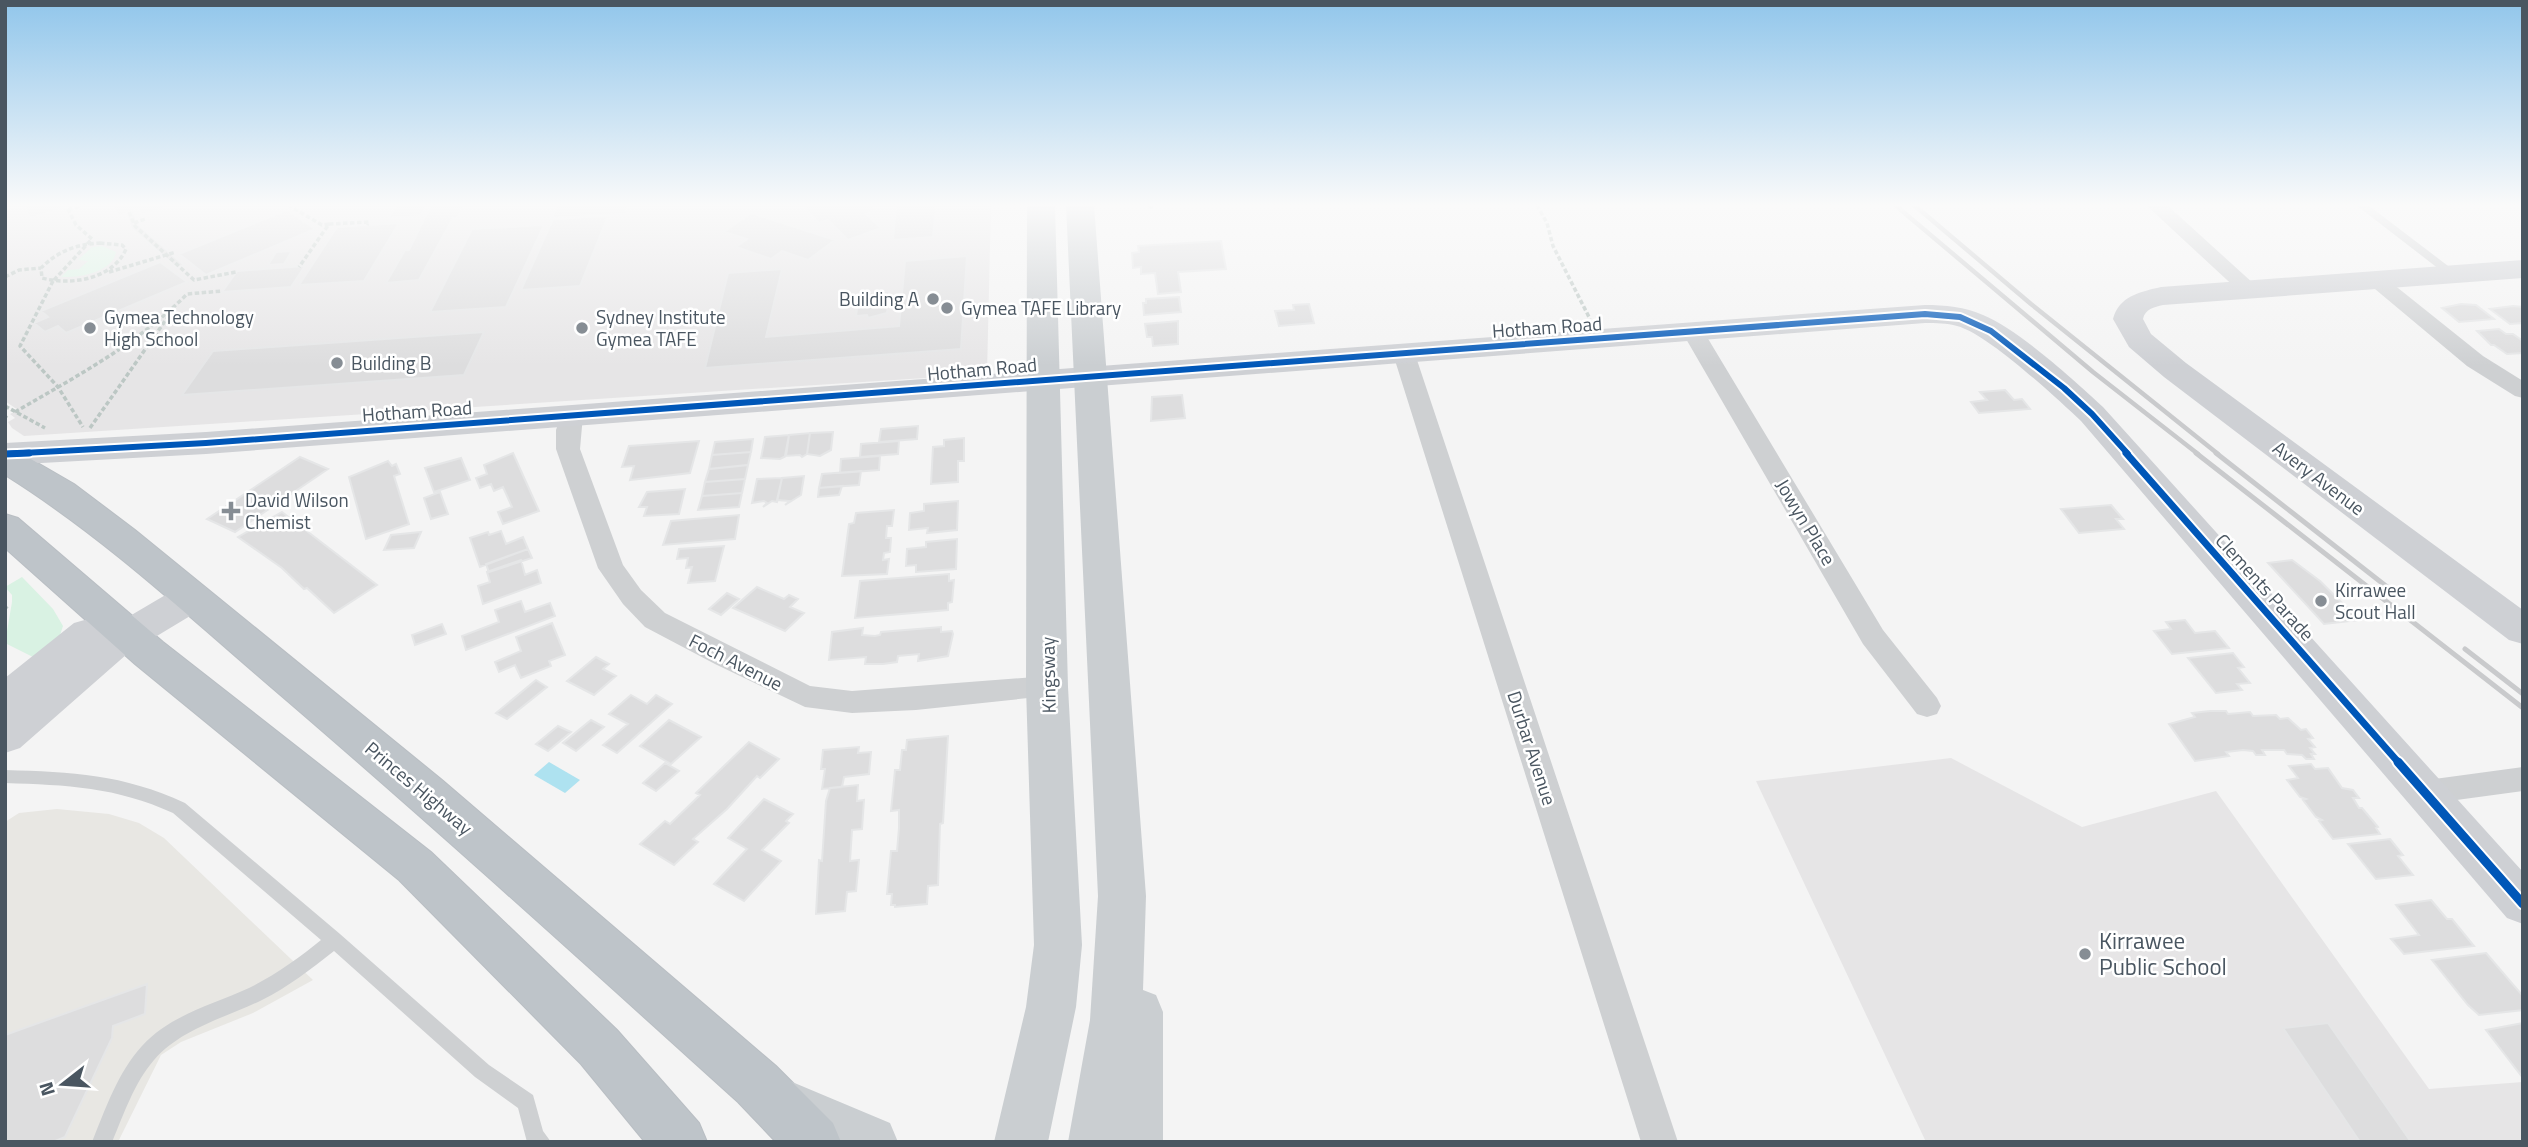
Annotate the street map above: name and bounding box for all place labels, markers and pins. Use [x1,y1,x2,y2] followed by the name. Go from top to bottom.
[839,284,919,313] place label: Building A
[925,291,941,307] marker: Building A
[961,293,1121,322] place label: Gymea TAFE Library
[939,300,955,316] marker: Gymea TAFE Library
[104,302,254,353] place label: Gymea Technology High School
[596,302,726,353] place label: Sydney Institute Gymea TAFE
[82,320,98,336] marker: Gymea Technology High School
[574,320,590,336] marker: Sydney Institute Gymea TAFE
[351,348,431,377] place label: Building B
[329,355,345,371] marker: Building B
[245,485,349,536] place label: David Wilson Chemist
[223,503,239,519] marker: David Wilson Chemist
[2335,575,2416,626] place label: Kirrawee Scout Hall
[2313,593,2329,609] marker: Kirrawee Scout Hall
[2099,923,2227,984] place label: Kirrawee Public School
[2077,946,2093,962] marker: Kirrawee Public School

